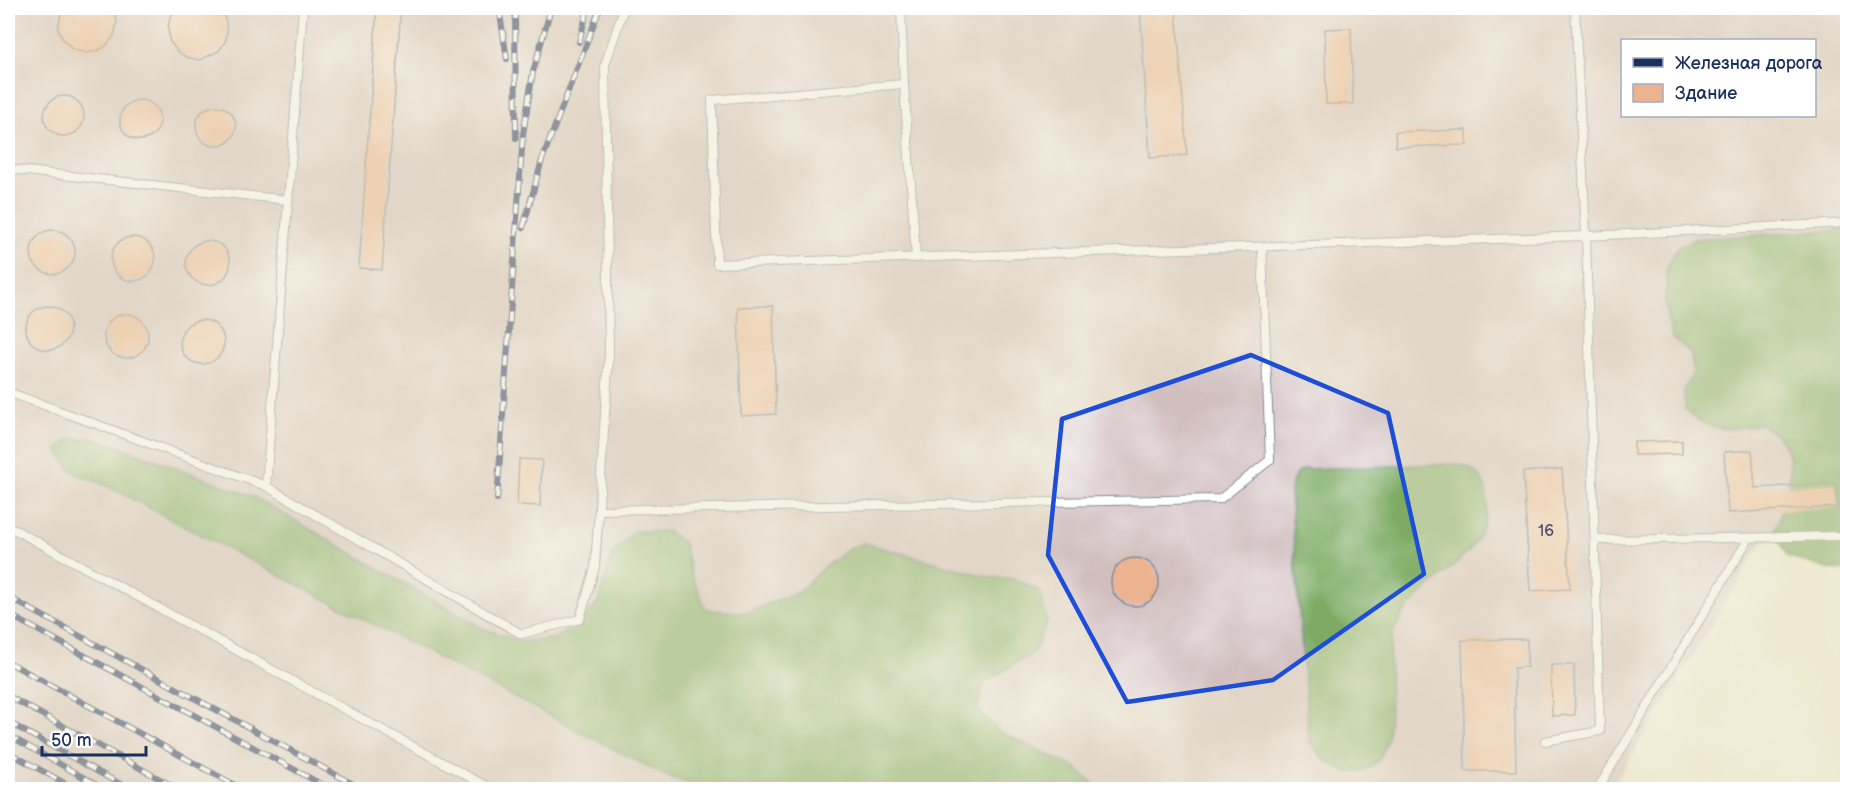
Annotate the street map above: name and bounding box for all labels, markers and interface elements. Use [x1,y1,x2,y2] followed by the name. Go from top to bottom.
[1621,39,1816,117] legend
[1675,53,1823,74] text: Железная дорога
[1675,83,1737,104] text: Здание
[1538,522,1554,541] house number: 16
[42,719,146,757] scale bar
[51,730,92,751] text: 50 m

